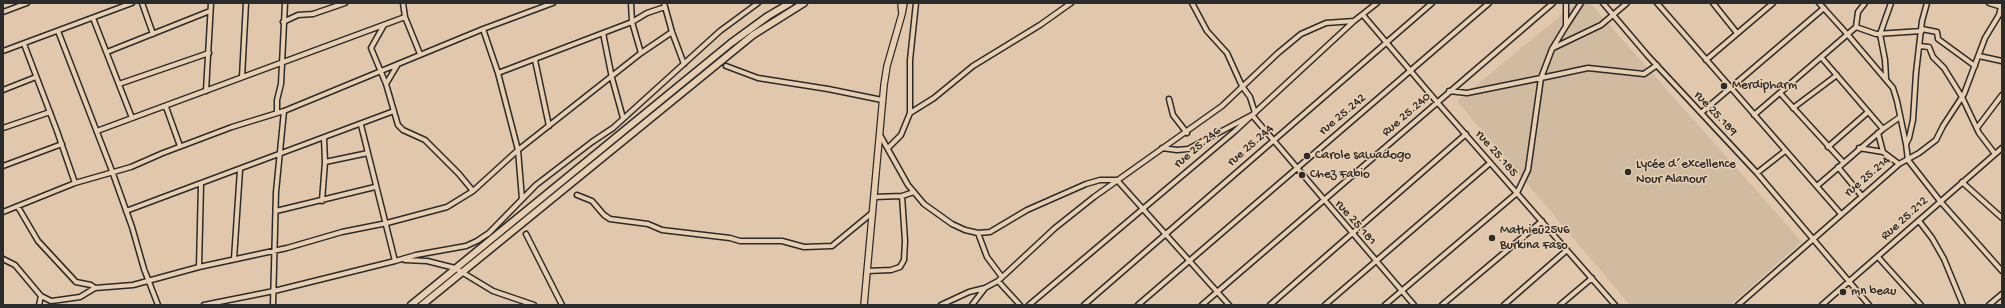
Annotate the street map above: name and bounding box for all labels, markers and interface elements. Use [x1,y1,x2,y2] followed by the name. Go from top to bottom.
[1732,78,1797,94] place label: Merdipharm
[1719,81,1729,91] marker: Merdipharm
[1690,88,1740,140] street label: rue 25.189
[1379,89,1435,141] street label: Rue 25.240
[1316,91,1370,139] street label: rue 25.242
[1225,122,1277,170] street label: rue 25.244
[1171,124,1225,172] street label: rue 25.246
[1471,127,1521,181] street label: rue 25.185
[1315,148,1411,164] place label: Carole sawadogo
[1302,151,1312,161] marker: Carole sawadogo
[1842,153,1894,201] street label: rue 25.214
[1636,157,1736,188] place label: Lycée d´excellence Nour Alanour
[1310,167,1370,183] place label: Chez Fabio
[1623,167,1633,177] marker: Lycée d´excellence Nour Alanour
[1297,170,1307,180] marker: Chez Fabio
[1878,194,1932,244] street label: Rue 25.212
[1331,197,1379,249] street label: rue 25.181
[1500,223,1570,254] place label: Mathieu25v6 Burkina Faso
[1487,233,1497,243] marker: Mathieu25v6 Burkina Faso
[1851,284,1896,300] place label: mn beau
[1838,287,1848,297] marker: mn beau

